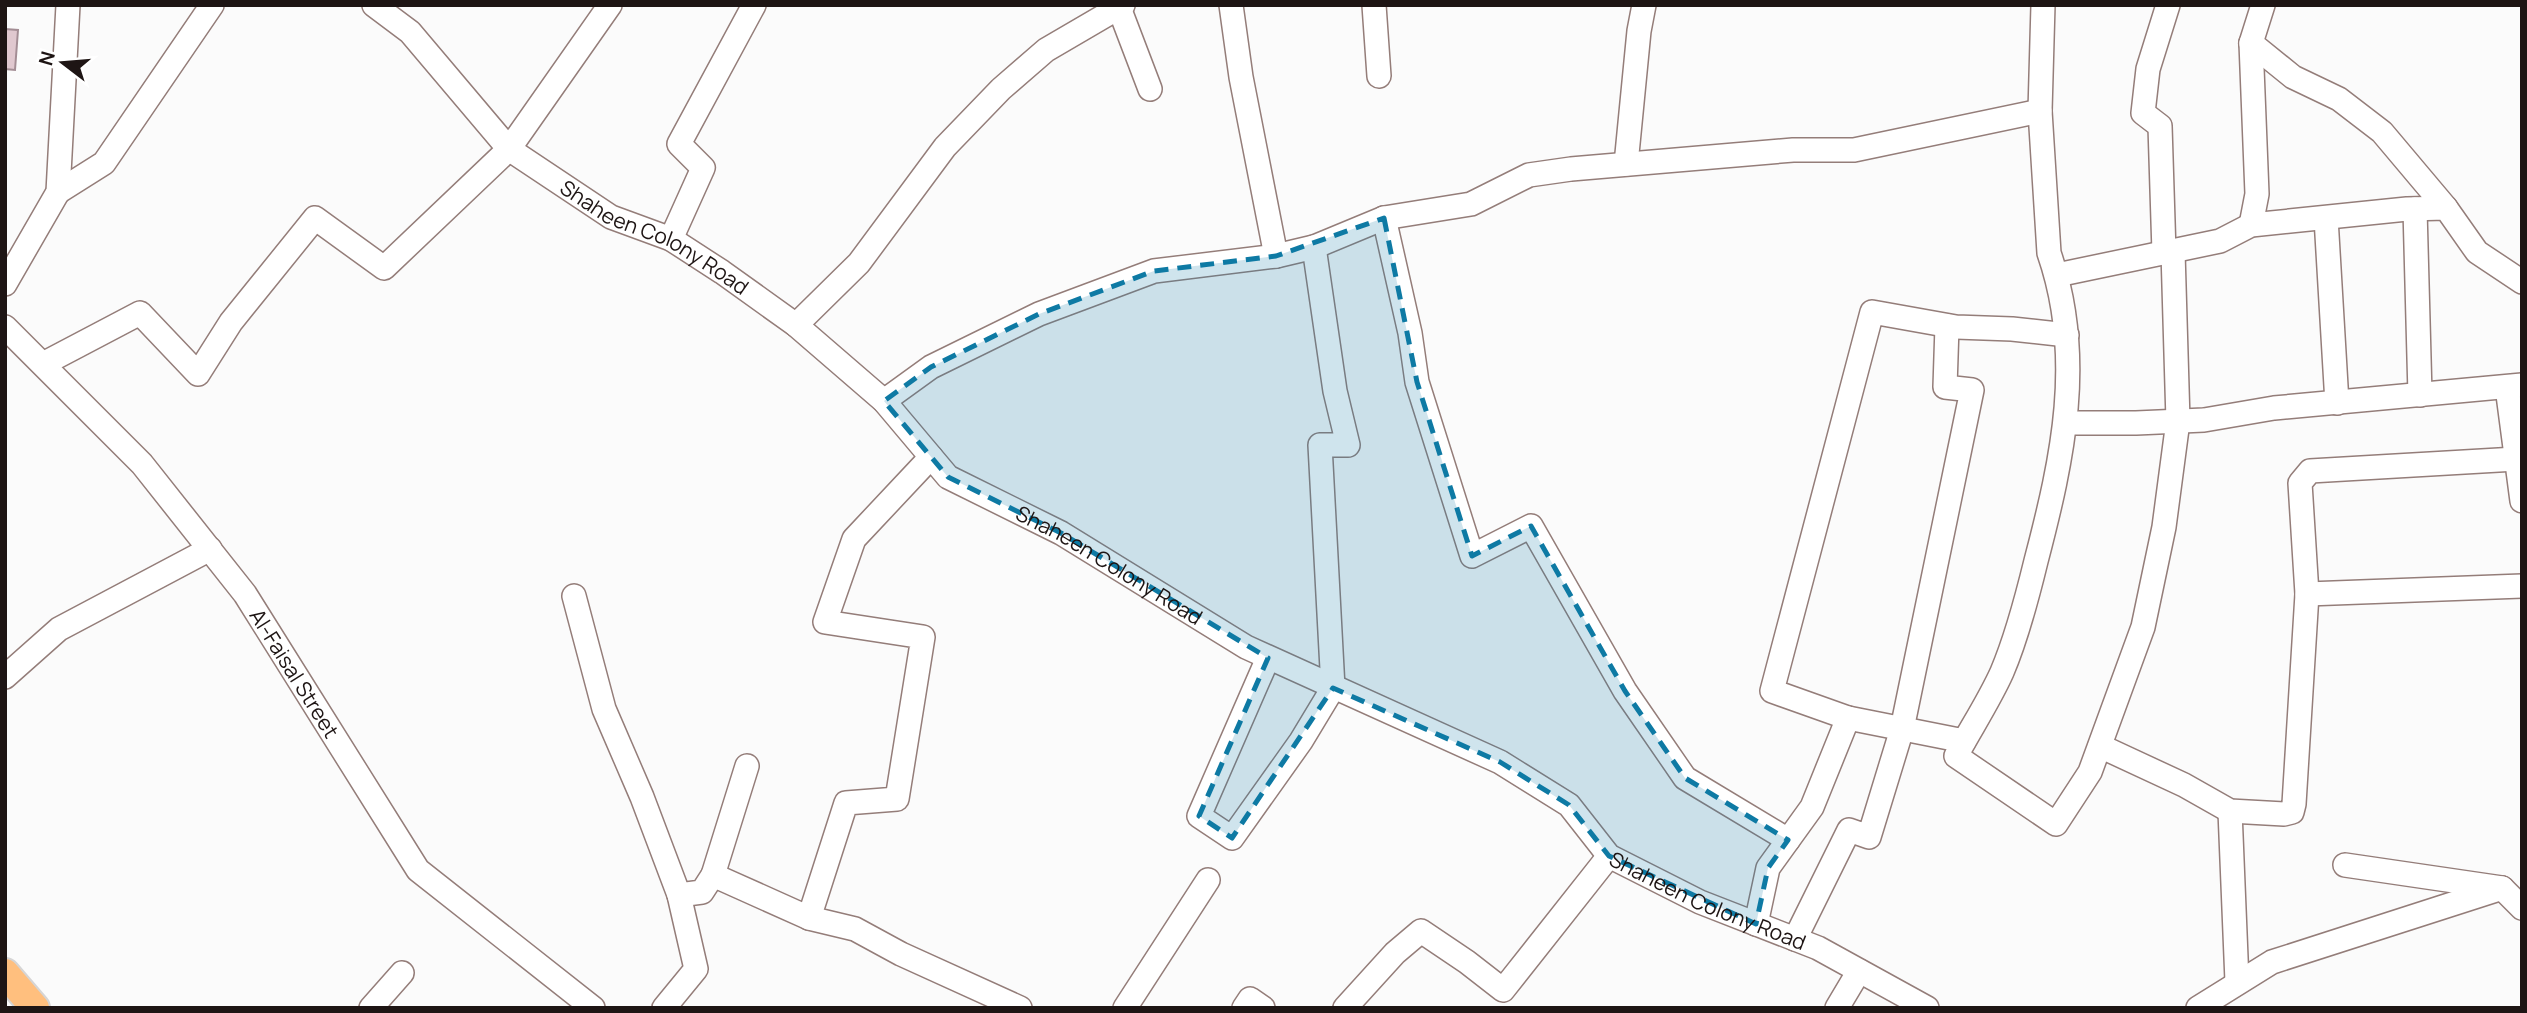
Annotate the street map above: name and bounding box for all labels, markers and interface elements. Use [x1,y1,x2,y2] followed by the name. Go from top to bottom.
[28,28,98,98] north arrow
[32,48,61,68] text: N
[555,173,754,301] street label: Shaheen Colony Road
[1011,499,1208,631] street label: Shaheen Colony Road
[244,603,346,743] street label: Al-Faisal Street
[1605,845,1810,956] street label: Shaheen Colony Road

